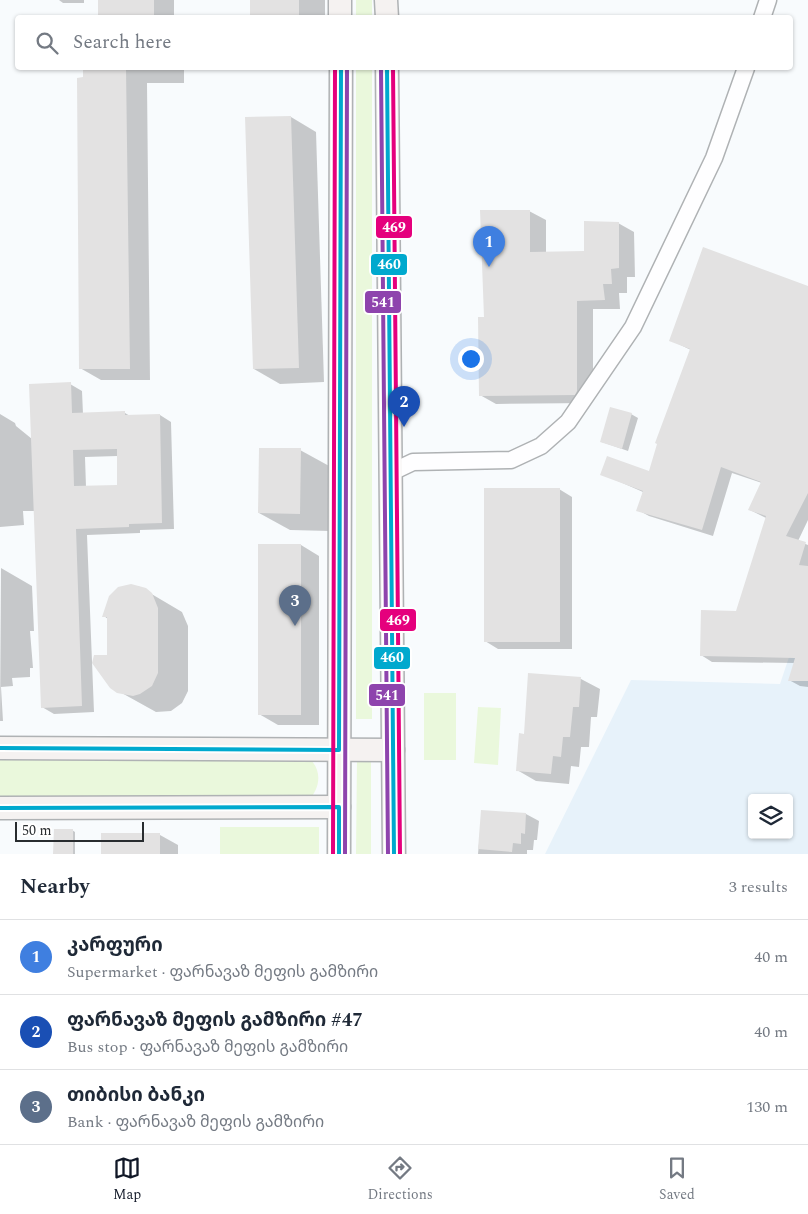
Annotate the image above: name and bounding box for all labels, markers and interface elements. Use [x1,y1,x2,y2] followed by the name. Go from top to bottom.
[15,15,793,70] search box
[73,28,172,57] text: Search here
[33,29,61,57] icon: search
[375,215,413,239] line badge: 469
[382,217,406,238] text: 469
[473,226,505,267] pin: 1
[370,253,408,276] line badge: 460
[377,254,401,275] text: 460
[364,290,402,314] line badge: 541
[371,292,395,313] text: 541
[458,346,484,372] your location
[388,386,420,427] pin: 2
[279,585,311,626] pin: 3
[379,608,417,632] line badge: 469
[386,610,410,631] text: 469
[373,646,411,670] line badge: 460
[380,647,404,668] text: 460
[368,683,406,707] line badge: 541
[375,685,399,706] text: 541
[748,794,793,839] map controls
[748,794,793,839] button: layers
[15,819,144,842] scale bar
[22,820,52,841] text: 50 m
[20,871,90,903] text: Nearby
[729,875,788,899] text: 3 results
[67,931,163,960] text: კარფური
[32,945,40,969] text: 1
[754,945,788,969] text: 40 m
[67,960,378,984] text: Supermarket · ფარნავაზ მეფის გამზირი
[67,1006,363,1035] text: ფარნავაზ მეფის გამზირი #47
[32,1020,40,1044] text: 2
[754,1020,788,1044] text: 40 m
[67,1035,348,1059] text: Bus stop · ფარნავაზ მეფის გამზირი
[67,1081,205,1110] text: თიბისი ბანკი
[32,1095,40,1119] text: 3
[746,1095,788,1119] text: 130 m
[67,1110,324,1134] text: Bank · ფარნავაზ მეფის გამზირი
[113,1154,141,1205] tab: Map
[367,1154,433,1205] tab: Directions
[659,1154,695,1205] tab: Saved

